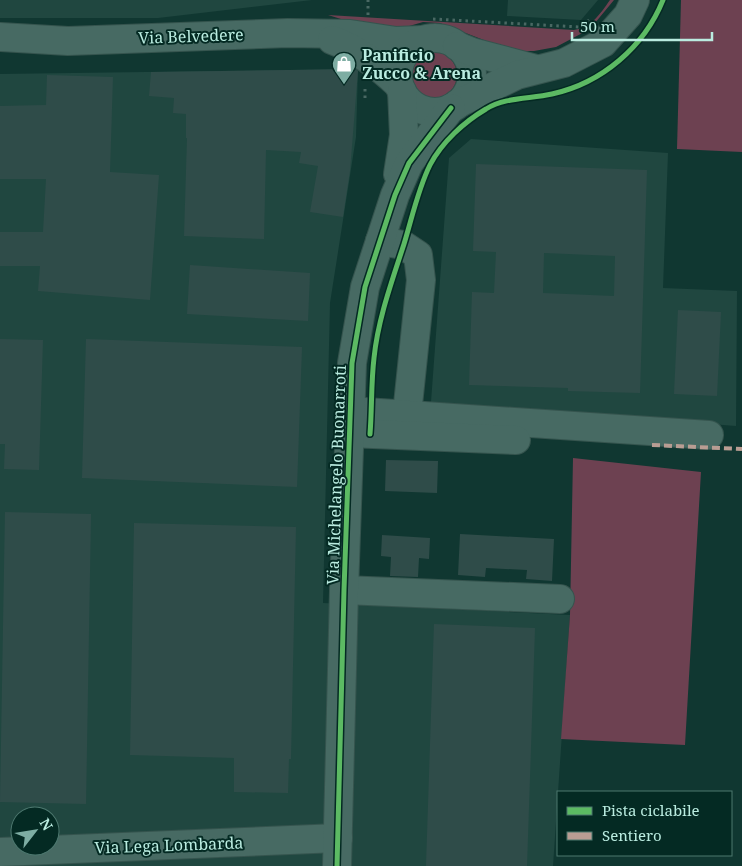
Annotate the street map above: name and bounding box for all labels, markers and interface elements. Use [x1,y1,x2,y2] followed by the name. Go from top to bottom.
[572,10,712,42] scale bar
[580,16,615,36] text: 50 m
[138,23,244,49] street label: Via Belvedere
[362,44,481,84] place label: Panificio Zucco & Arena
[331,51,357,85] shop icon: Panificio Zucco & Arena
[321,365,351,585] street label: Via Michelangelo Buonarroti
[557,791,732,856] legend
[602,800,700,820] text: Pista ciclabile
[10,806,60,856] north arrow
[36,814,58,834] text: N
[602,825,662,845] text: Sentiero
[94,831,244,859] street label: Via Lega Lombarda

